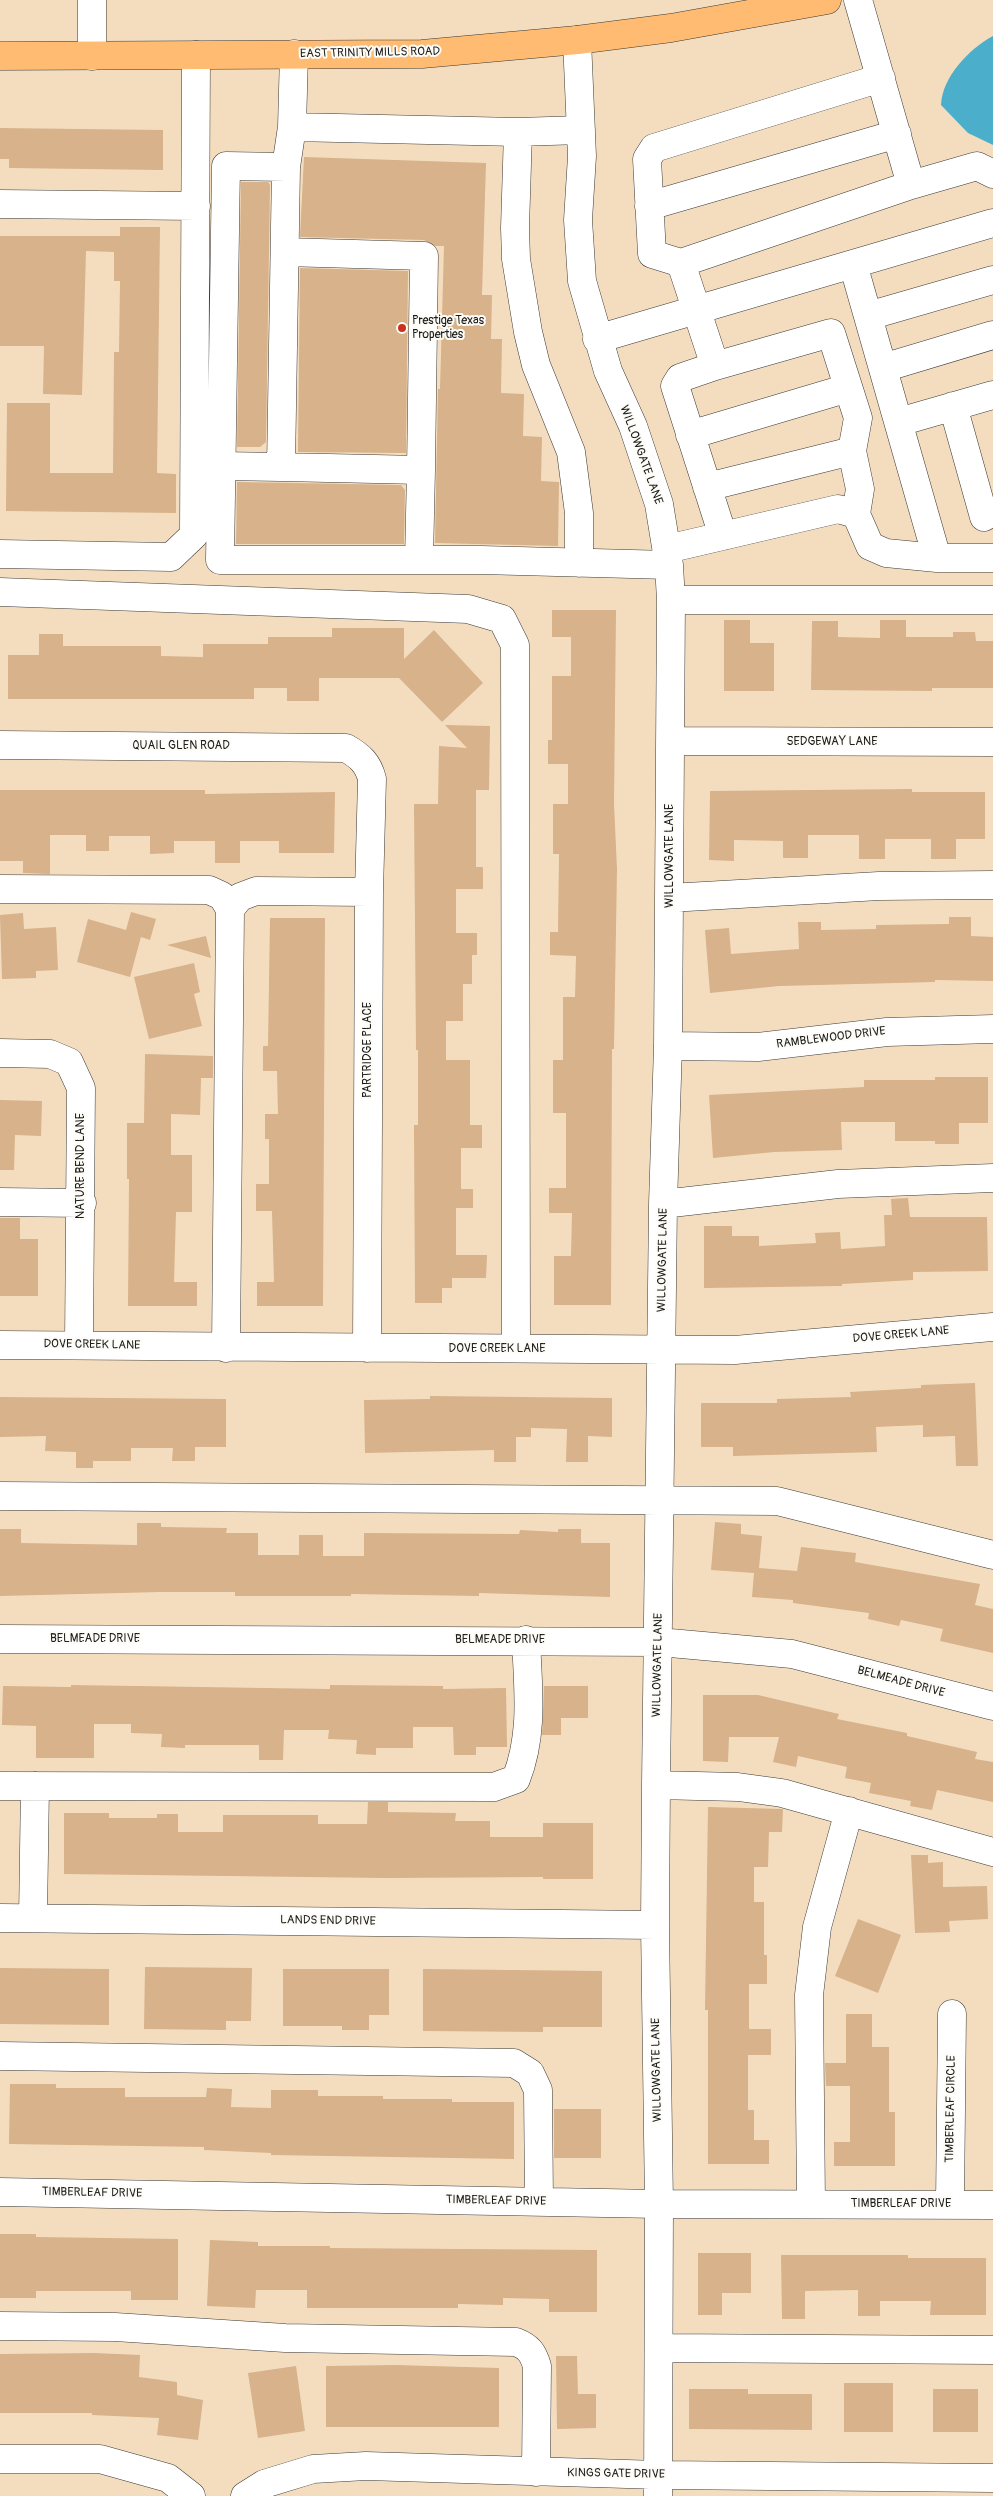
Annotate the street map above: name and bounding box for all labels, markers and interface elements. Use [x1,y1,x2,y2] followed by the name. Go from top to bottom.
[300,45,440,61] street label: EAST TRINITY MILLS ROAD
[412,314,484,342] place label: Prestige Texas Properties
[396,322,408,334] marker: Prestige Texas Properties
[616,404,666,506] street label: WILLOWGATE LANE
[787,735,877,749] street label: SEDGEWAY LANE
[132,739,230,753] street label: QUAIL GLEN ROAD
[663,804,677,908] street label: WILLOWGATE LANE
[361,1002,375,1098] street label: PARTRIDGE PLACE
[775,1024,887,1052] street label: RAMBLEWOOD DRIVE
[74,1113,88,1219] street label: NATURE BEND LANE
[655,1208,671,1312] street label: WILLOWGATE LANE
[852,1324,950,1346] street label: DOVE CREEK LANE
[44,1337,140,1353] street label: DOVE CREEK LANE
[449,1342,545,1356] street label: DOVE CREEK LANE
[650,1613,666,1717] street label: WILLOWGATE LANE
[50,1632,140,1646] street label: BELMEADE DRIVE
[455,1633,545,1647] street label: BELMEADE DRIVE
[856,1663,946,1701] street label: BELMEADE DRIVE
[280,1913,376,1929] street label: LANDS END DRIVE
[649,2018,665,2122] street label: WILLOWGATE LANE
[943,2055,959,2163] street label: TIMBERLEAF CIRCLE
[42,2185,142,2201] street label: TIMBERLEAF DRIVE
[446,2193,546,2209] street label: TIMBERLEAF DRIVE
[851,2197,951,2211] street label: TIMBERLEAF DRIVE
[567,2466,665,2482] street label: KINGS GATE DRIVE

